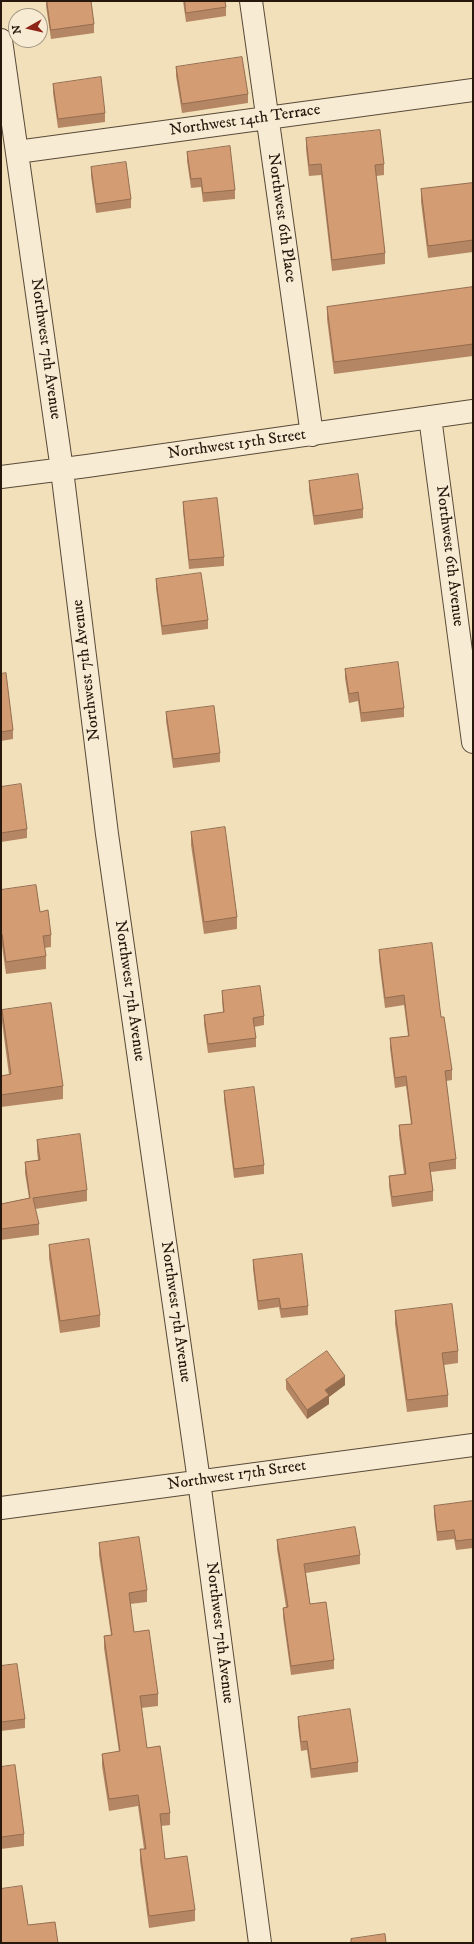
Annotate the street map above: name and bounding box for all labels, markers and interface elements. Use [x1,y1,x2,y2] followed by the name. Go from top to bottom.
[8,8,48,48] north arrow
[10,24,25,35] text: N
[168,101,322,141] street label: Northwest 14th Terrace
[262,152,300,284] street label: Northwest 6th Place
[26,277,64,421] street label: Northwest 7th Avenue
[167,426,307,464] street label: Northwest 15th Street
[431,484,467,628] street label: Northwest 6th Avenue
[69,598,105,742] street label: Northwest 7th Avenue
[110,919,148,1063] street label: Northwest 7th Avenue
[156,1240,194,1384] street label: Northwest 7th Avenue
[166,1457,308,1495] street label: Northwest 17th Street
[201,1561,237,1705] street label: Northwest 7th Avenue

